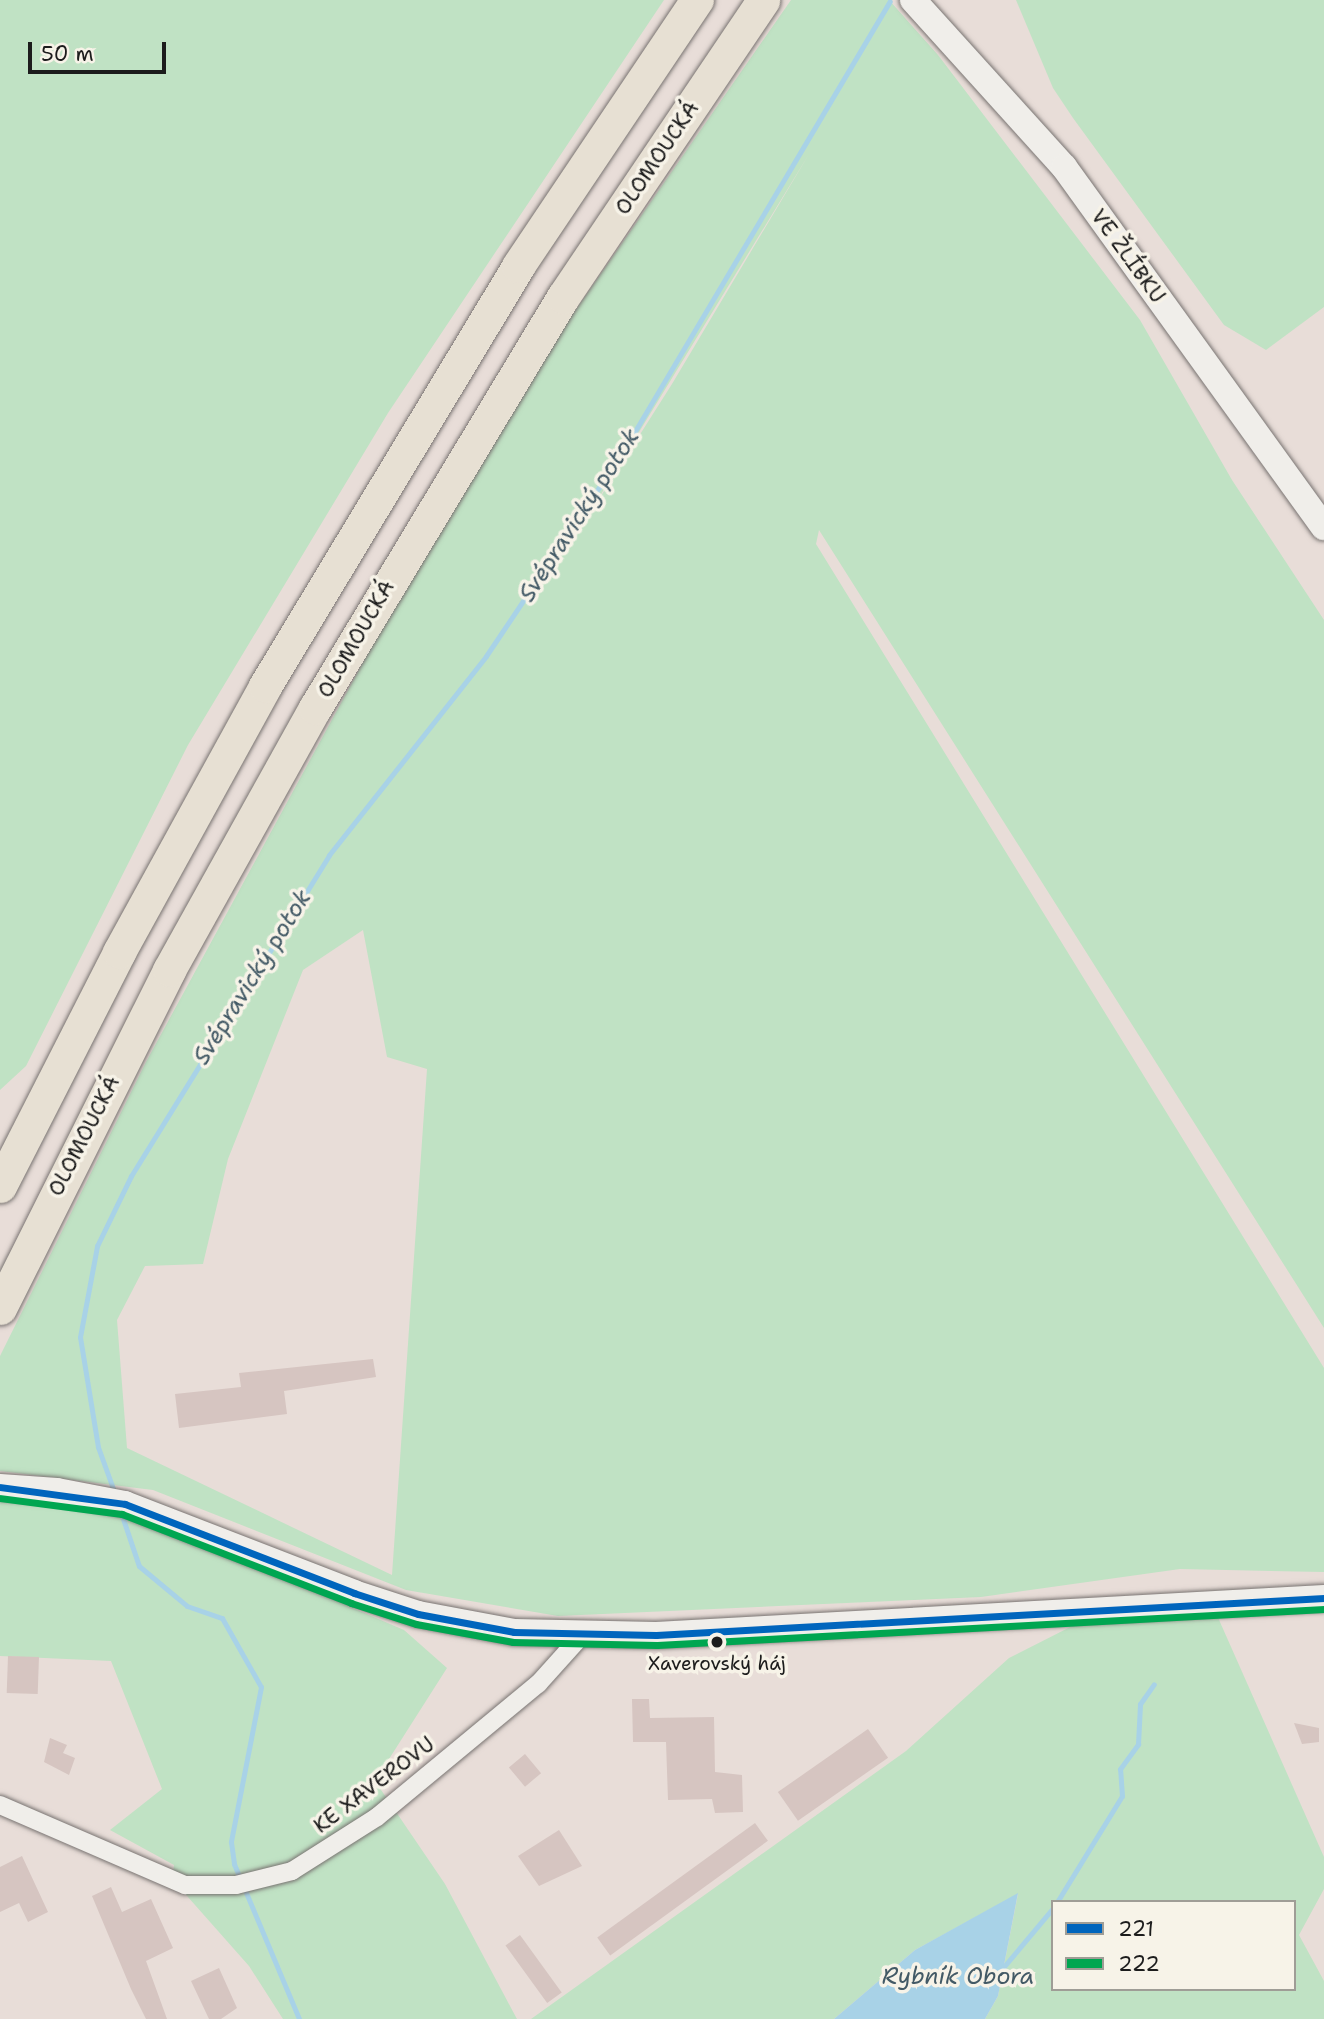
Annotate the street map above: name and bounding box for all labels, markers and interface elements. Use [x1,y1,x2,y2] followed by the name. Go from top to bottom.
[32,28,170,72] scale bar
[41,40,94,68] text: 50 m
[610,97,704,219] street label: OLOMOUCKÁ
[1086,204,1170,308] street label: VE ŽLÍBKU
[513,423,645,607] water label: Svépravický potok
[312,576,400,702] street label: OLOMOUCKÁ
[187,885,317,1069] water label: Svépravický potok
[43,1072,125,1200] street label: OLOMOUCKÁ
[710,1635,724,1649] marker: Xaverovský háj
[648,1653,786,1675] place label: Xaverovský háj
[309,1731,439,1839] street label: KE XAVEROVU
[1051,1900,1296,1991] legend
[1118,1915,1154,1943] text: 221
[1118,1950,1160,1978] text: 222
[882,1962,1034,1990] water label: Rybník Obora

